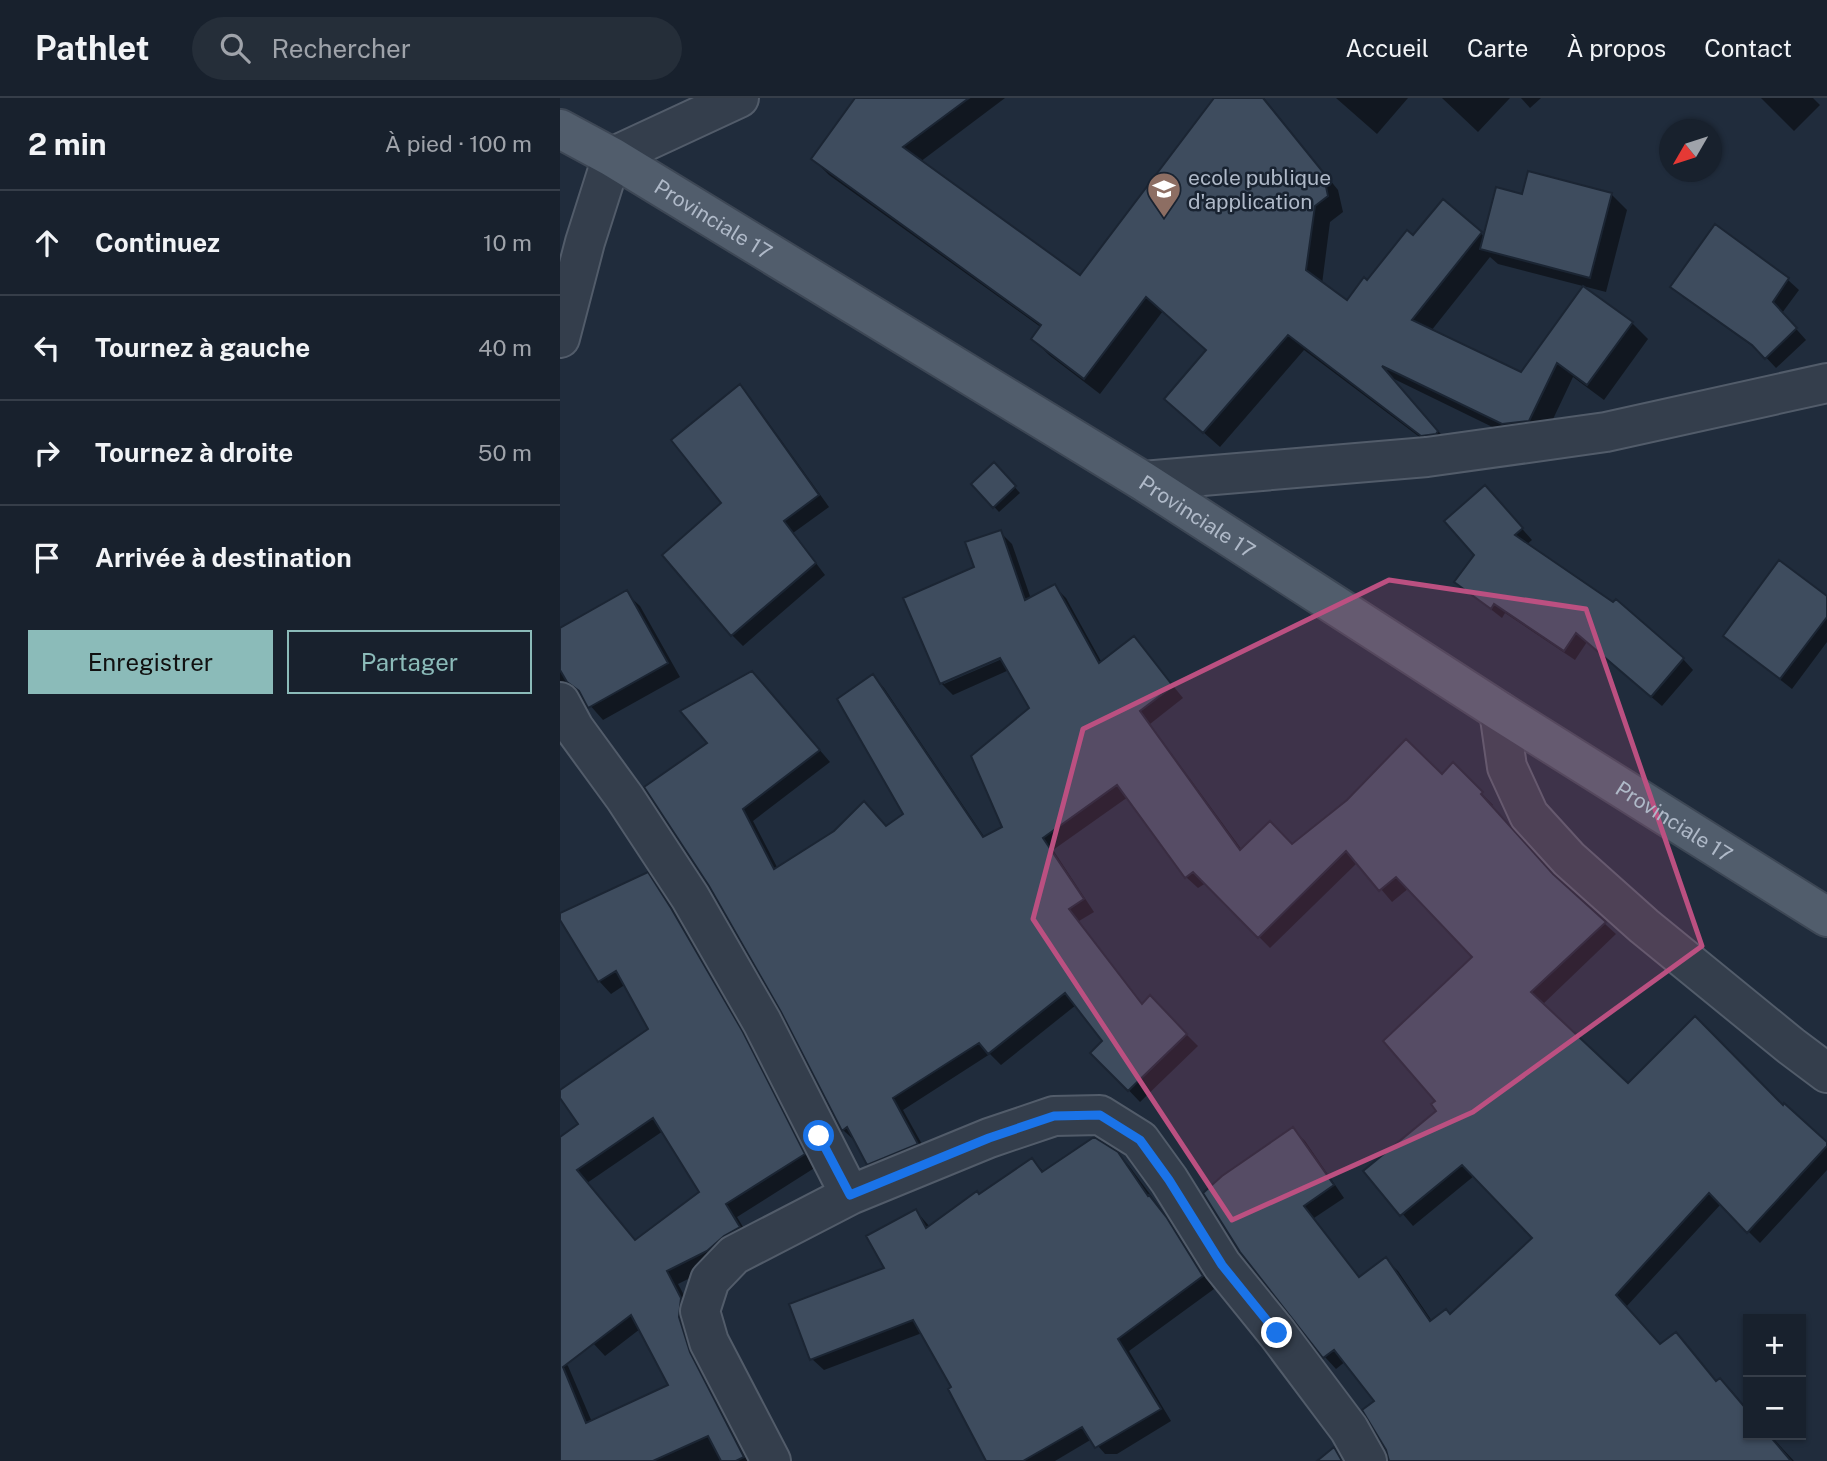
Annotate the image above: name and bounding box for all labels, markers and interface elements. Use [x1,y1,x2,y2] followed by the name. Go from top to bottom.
[192,17,682,80] search box
[35,29,150,67] text: Pathlet
[216,29,254,67] icon: search
[272,33,411,64] text: Rechercher
[1346,34,1429,62] text: Accueil
[1467,34,1528,62] text: Carte
[1566,34,1666,62] text: À propos
[1704,34,1792,62] text: Contact
[1659,119,1722,182] north arrow
[28,126,107,162] text: 2 min
[385,130,532,157] text: À pied · 100 m
[1188,165,1331,214] place label: ecole publique d'application
[1145,170,1183,219] school or university icon: ecole publique d'application
[650,174,777,264] street label: Provinciale 17
[28,224,66,262] icon: ahead
[95,227,220,258] text: Continuez
[483,229,532,256] text: 10 m
[28,329,66,367] icon: left
[95,332,310,363] text: Tournez à gauche
[478,334,532,361] text: 40 m
[28,434,66,472] icon: right
[95,437,293,468] text: Tournez à droite
[478,439,532,466] text: 50 m
[1135,470,1260,563] street label: Provinciale 17
[28,539,66,577] icon: arrive
[95,542,352,573] text: Arrivée à destination
[28,630,273,694] button: Enregistrer
[287,630,532,694] button: Partager
[1611,775,1737,867] street label: Provinciale 17
[803,1120,834,1151] route start
[1743,1314,1806,1440] map controls
[1743,1314,1806,1377] button: +
[1261,1317,1292,1348] route end
[1743,1377,1806,1440] button: −

